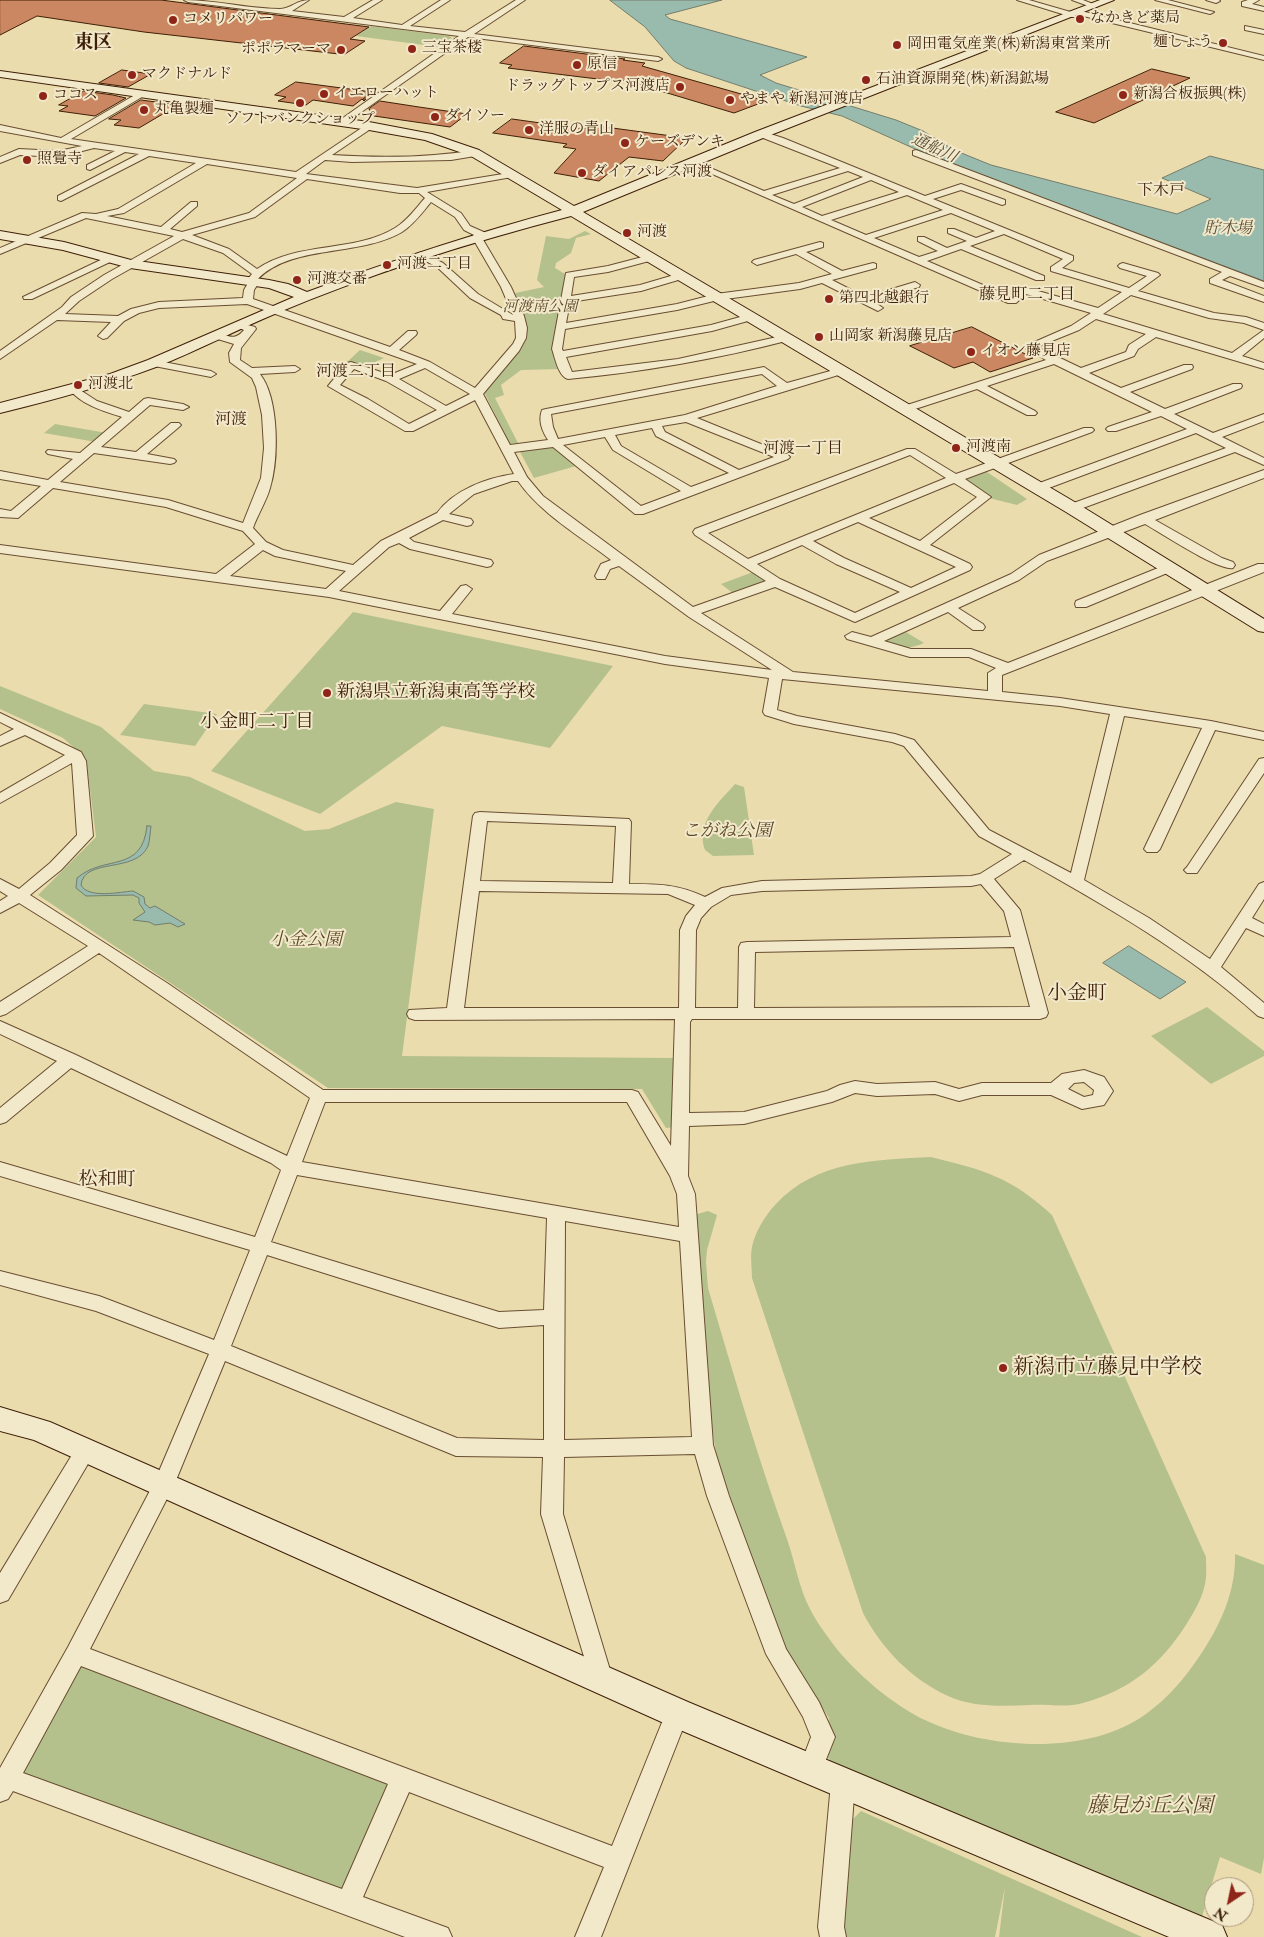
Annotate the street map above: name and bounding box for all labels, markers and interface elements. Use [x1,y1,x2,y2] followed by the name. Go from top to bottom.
[1090,10,1180,28] place label: なかきど薬局
[183,11,273,29] place label: コメリパワー
[1074,13,1086,25] marker: なかきど薬局
[167,14,179,26] marker: コメリパワー
[74,33,112,55] district label: 東区
[1153,34,1213,52] place label: 麺しょう
[907,36,1110,54] place label: 岡田電気産業(株)新潟東営業所
[1217,37,1229,49] marker: 麺しょう
[891,39,903,51] marker: 岡田電気産業(株)新潟東営業所
[422,40,482,58] place label: 三宝茶楼
[241,41,331,59] place label: ポポラマーマ
[406,43,418,55] marker: 三宝茶楼
[335,44,347,56] marker: ポポラマーマ
[587,56,617,74] place label: 原信
[571,59,583,71] marker: 原信
[142,66,232,84] place label: マクドナルド
[126,69,138,81] marker: マクドナルド
[876,71,1049,89] place label: 石油資源開発(株)新潟鉱場
[860,74,872,86] marker: 石油資源開発(株)新潟鉱場
[505,78,670,96] place label: ドラッグトップス河渡店
[674,81,686,93] marker: ドラッグトップス河渡店
[334,85,439,103] place label: イエローハット
[1133,86,1246,104] place label: 新潟合板振興(株)
[53,87,98,105] place label: ココス
[318,88,330,100] marker: イエローハット
[1117,89,1129,101] marker: 新潟合板振興(株)
[37,90,49,102] marker: ココス
[740,91,863,109] place label: やまや 新潟河渡店
[724,94,736,106] marker: やまや 新潟河渡店
[294,97,306,109] marker: ソフトバンクショップ
[154,101,214,119] place label: 丸亀製麺
[138,104,150,116] marker: 丸亀製麺
[445,108,505,126] place label: ダイソー
[225,111,375,129] place label: ソフトバンクショップ
[429,111,441,123] marker: ダイソー
[539,121,614,139] place label: 洋服の青山
[523,124,535,136] marker: 洋服の青山
[908,130,960,168] water label: 通船川
[635,134,725,152] place label: ケーズデンキ
[619,137,631,149] marker: ケーズデンキ
[37,151,82,169] place label: 照覺寺
[21,154,33,166] marker: 照覺寺
[592,164,712,182] place label: ダイアパレス河渡
[576,167,588,179] marker: ダイアパレス河渡
[1137,182,1185,202] district label: 下木戸
[1204,220,1252,240] water label: 貯木場
[637,224,667,242] place label: 河渡
[621,227,633,239] marker: 河渡
[397,256,472,274] place label: 河渡二丁目
[381,259,393,271] marker: 河渡二丁目
[307,271,367,289] place label: 河渡交番
[291,274,303,286] marker: 河渡交番
[979,286,1075,306] district label: 藤見町二丁目
[839,290,929,308] place label: 第四北越銀行
[823,293,835,305] marker: 第四北越銀行
[503,299,577,317] park label: 河渡南公園
[829,328,952,346] place label: 山岡家 新潟藤見店
[813,331,825,343] marker: 山岡家 新潟藤見店
[981,343,1071,361] place label: イオン藤見店
[965,346,977,358] marker: イオン藤見店
[316,363,396,383] district label: 河渡二丁目
[88,376,133,394] place label: 河渡北
[72,379,84,391] marker: 河渡北
[215,411,247,431] district label: 河渡
[966,439,1011,457] place label: 河渡南
[763,440,843,460] district label: 河渡一丁目
[950,442,962,454] marker: 河渡南
[337,682,535,704] place label: 新潟県立新潟東高等学校
[321,687,333,699] marker: 新潟県立新潟東高等学校
[200,712,314,734] district label: 小金町二丁目
[682,821,772,843] park label: こがね公園
[270,930,342,952] park label: 小金公園
[1047,983,1107,1007] district label: 小金町
[79,1170,135,1192] district label: 松和町
[1013,1355,1202,1381] place label: 新潟市立藤見中学校
[997,1362,1009,1374] marker: 新潟市立藤見中学校
[1087,1794,1213,1820] park label: 藤見が丘公園
[1204,1877,1254,1927] north arrow
[1211,1903,1231,1925] text: N

